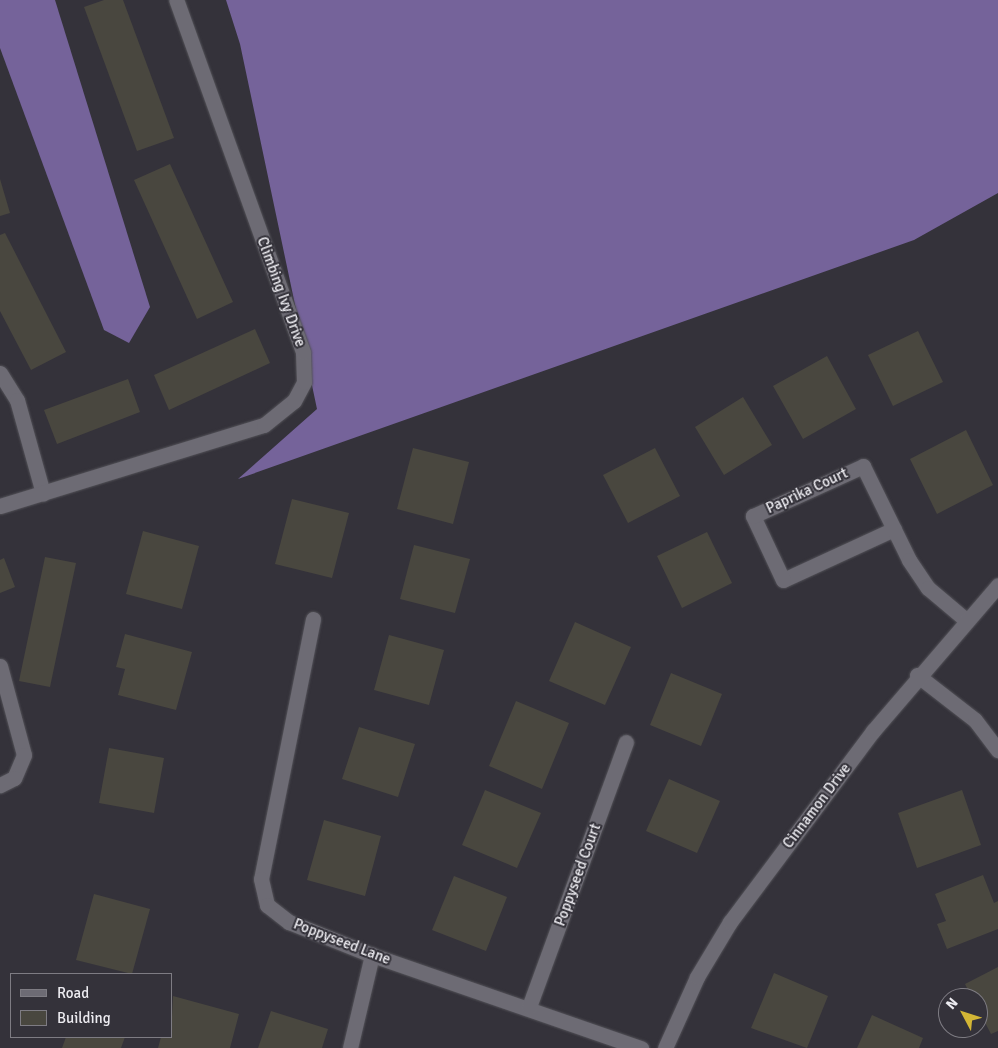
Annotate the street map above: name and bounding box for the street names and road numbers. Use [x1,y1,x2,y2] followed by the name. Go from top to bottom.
[253,234,309,350] street label: Climbing Ivy Drive
[763,464,851,518] street label: Paprika Court
[779,760,855,852] street label: Cinnamon Drive
[551,821,605,929] street label: Poppyseed Court
[291,915,393,969] street label: Poppyseed Lane

